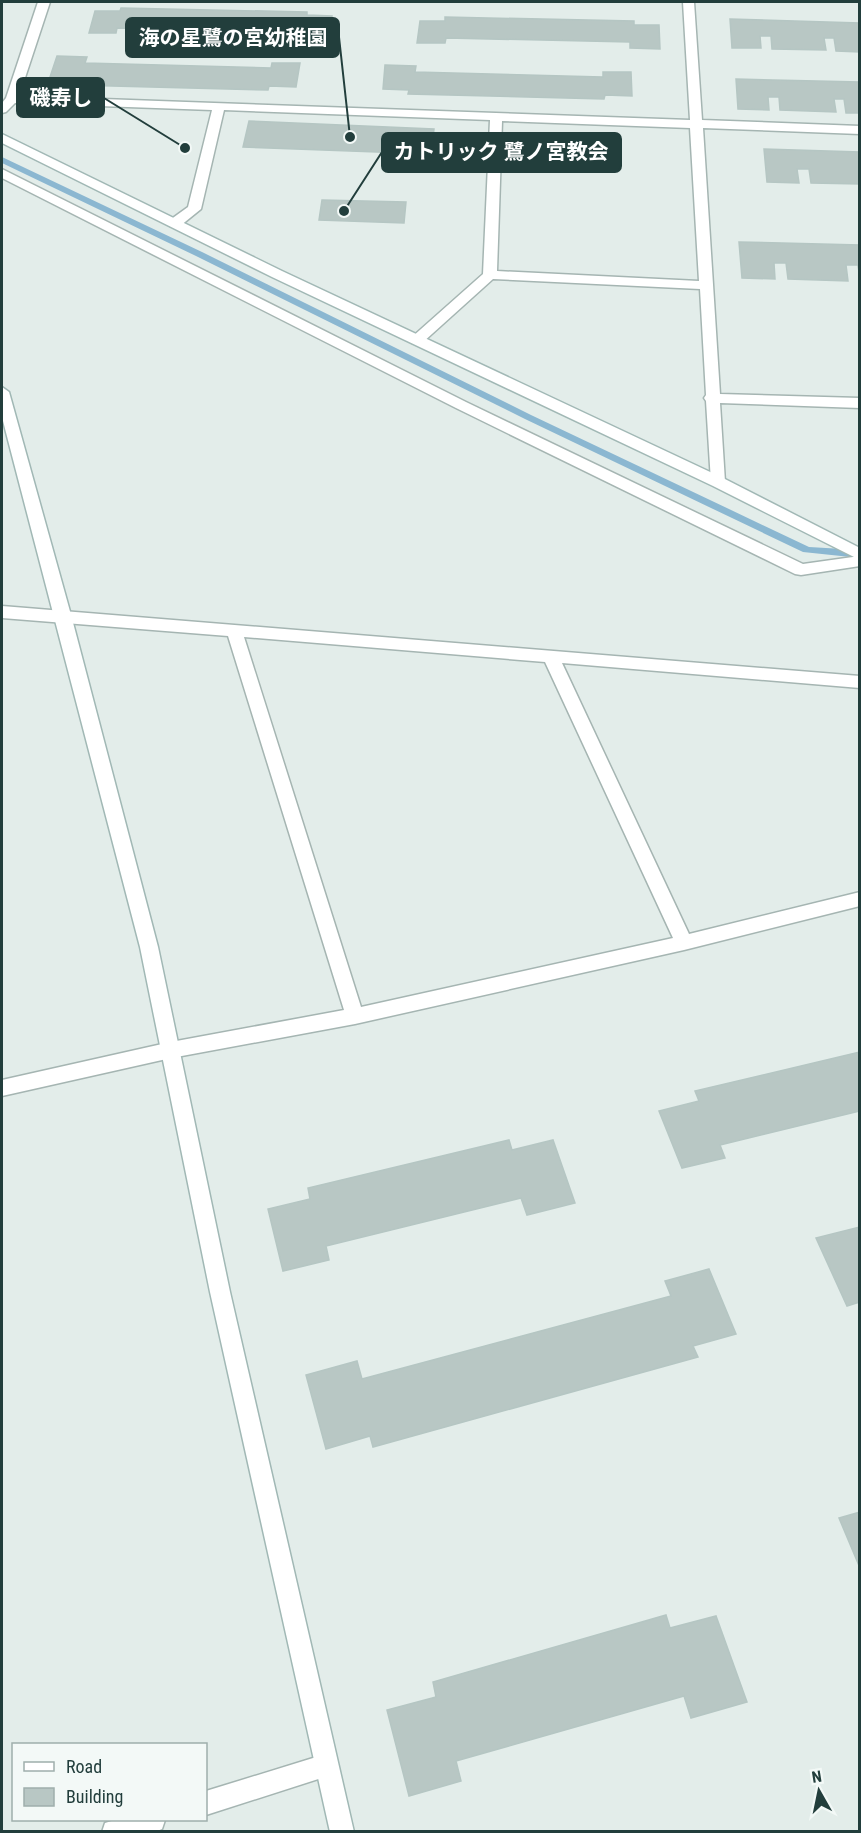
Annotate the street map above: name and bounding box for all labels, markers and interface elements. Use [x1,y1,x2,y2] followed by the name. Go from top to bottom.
[126,18,339,57] callout: 海の星鷺の宮幼稚園
[139,26,328,50] text: 海の星鷺の宮幼稚園
[17,78,104,117] callout: 磯寿し
[30,86,93,110] text: 磯寿し
[382,133,621,172] callout: カトリック 鷺ノ宮教会
[394,140,608,164] text: カトリック 鷺ノ宮教会
[12,1743,207,1821] legend
[66,1756,102,1777] text: Road
[789,1761,849,1821] north arrow
[810,1767,823,1787] text: N
[66,1786,123,1807] text: Building

